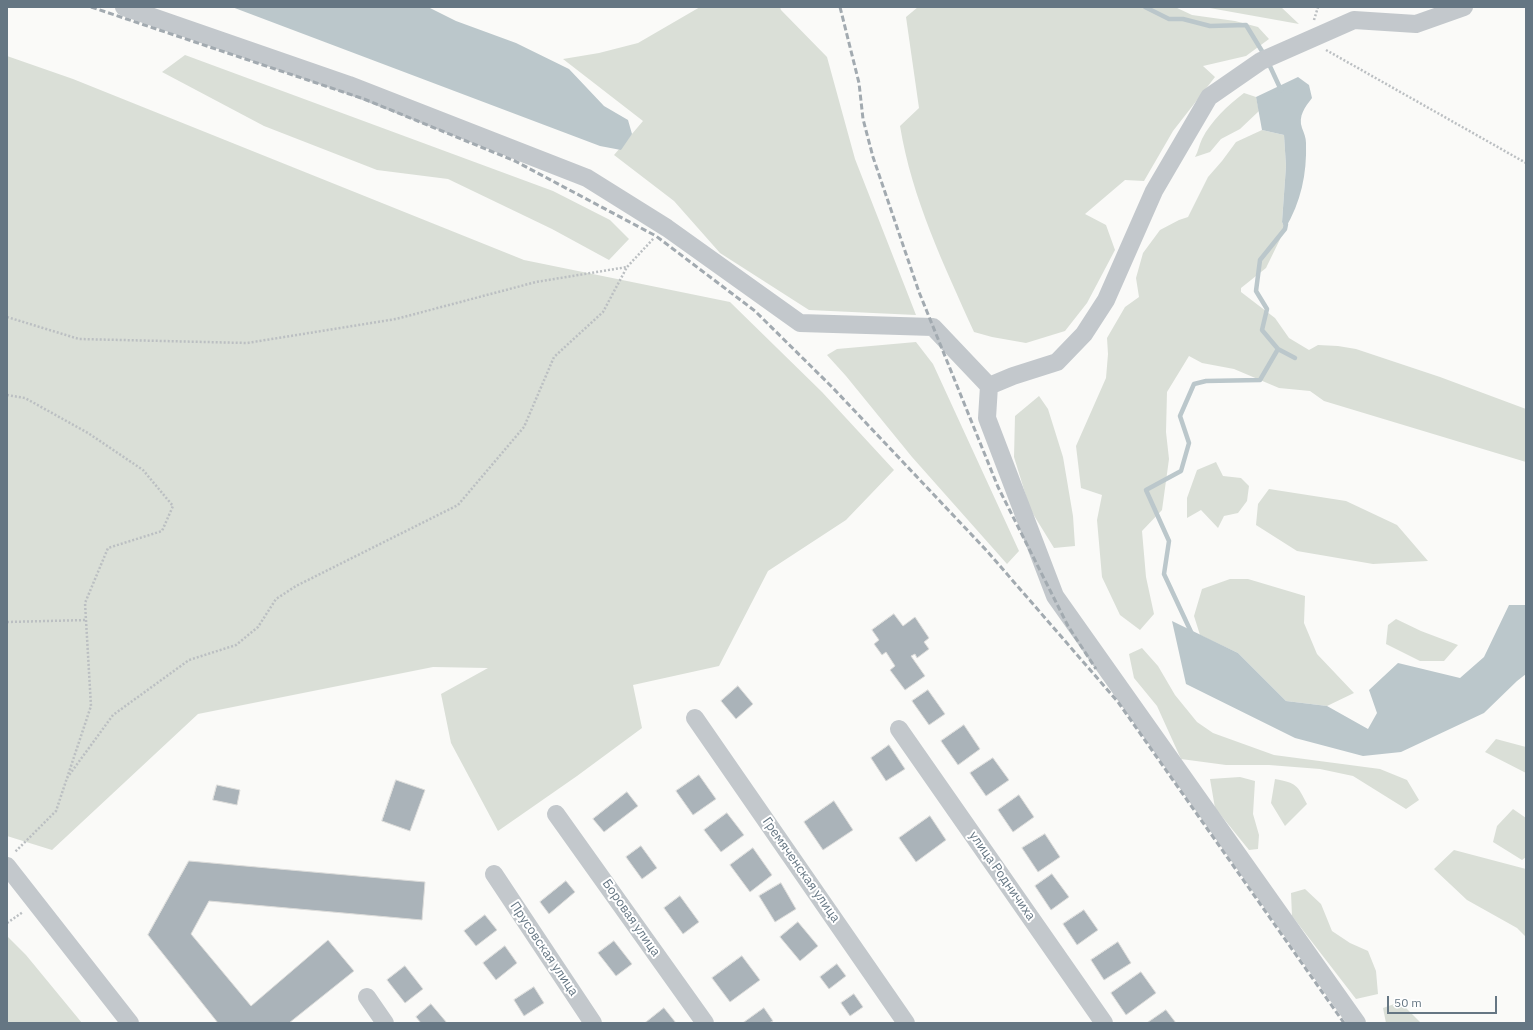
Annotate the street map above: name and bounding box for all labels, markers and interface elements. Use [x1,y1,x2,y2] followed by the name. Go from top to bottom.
[759,814,843,926] street label: Гремяченская улица
[965,828,1039,924] street label: улица Родничиха
[599,876,663,960] street label: Боровая улица
[507,899,581,999] street label: Прусовская улица
[1389,988,1499,1014] scale bar
[1394,995,1422,1010] text: 50 m

